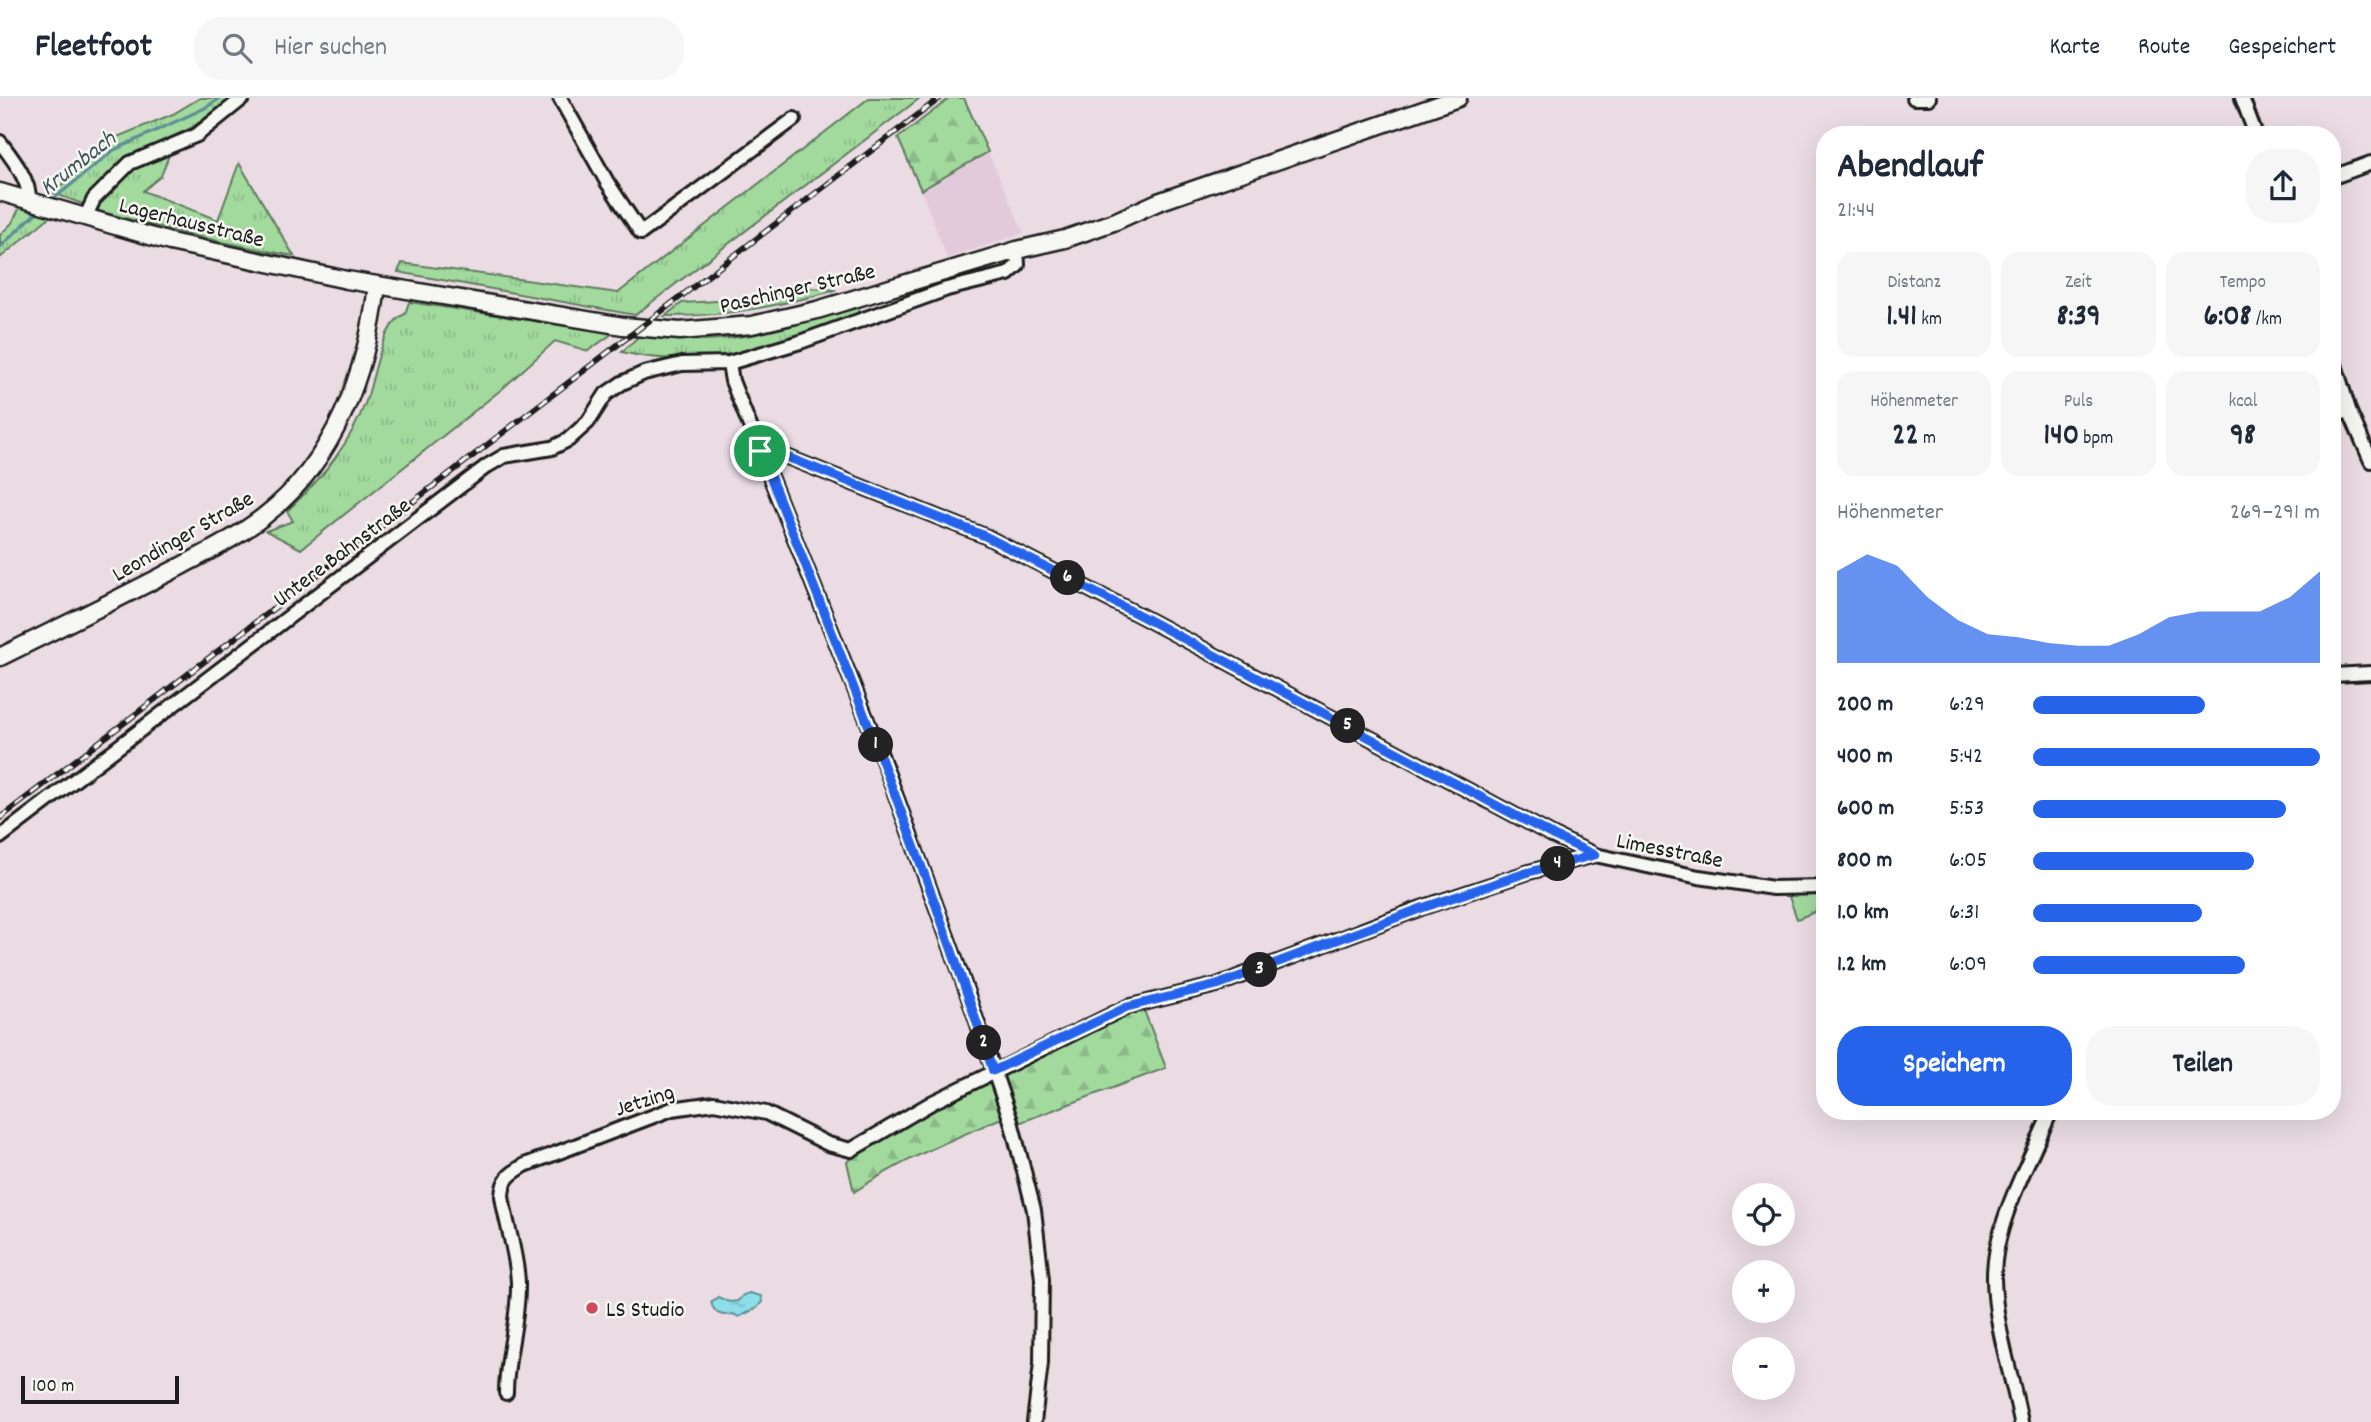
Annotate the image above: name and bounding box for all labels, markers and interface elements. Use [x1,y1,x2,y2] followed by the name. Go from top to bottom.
[194,17,684,80] search box
[35,25,152,72] text: Fleetfoot
[218,29,256,67] icon: search
[274,30,387,67] text: Hier suchen
[2049,31,2100,65] text: Karte
[2138,31,2190,65] text: Route
[2228,31,2336,65] text: Gespeichert
[33,123,125,205] water label: Krumbach
[1837,141,1983,196] text: Abendlauf
[2246,149,2320,223] button: share
[115,190,267,258] street label: Lagerhausstraße
[1837,195,1875,228] text: 21:44
[717,257,879,324] street label: Paschinger Straße
[1888,270,1941,297] text: Distanz
[2065,270,2092,297] text: Zeit
[2220,270,2266,297] text: Tempo
[1886,297,1917,340] text: 1.41
[2056,297,2101,340] text: 8:39
[2203,297,2252,340] text: 6:08
[1917,307,1942,334] text: km
[2252,307,2282,334] text: /km
[1870,389,1958,416] text: Höhenmeter
[2064,389,2093,416] text: Puls
[2228,389,2257,416] text: kcal
[1892,416,1919,459] text: 22
[2044,416,2079,459] text: 140
[2230,416,2256,459] text: 98
[730,421,790,481] pin
[1919,426,1936,453] text: m
[2079,426,2113,453] text: bpm
[741,432,779,470] icon: arrive
[107,484,261,592] street label: Leondinger Straße
[267,491,419,617] street label: Untere Bahnstraße
[1837,497,1943,530] text: Höhenmeter
[2230,497,2320,530] text: 269–291 m
[1050,560,1086,596] pin: 6
[1063,564,1072,591] text: 6
[1837,689,1893,722] text: 200 m
[1949,689,1985,722] text: 6:29
[1330,708,1366,744] pin: 5
[1343,712,1352,739] text: 5
[858,728,894,762] pin: 1
[873,731,878,758] text: 1
[1837,741,1893,774] text: 400 m
[1949,741,1983,774] text: 5:42
[1837,793,1894,826] text: 600 m
[1949,793,1984,826] text: 5:53
[1613,826,1725,879] street label: Limesstraße
[1837,845,1892,878] text: 800 m
[1949,845,1987,878] text: 6:05
[1540,846,1576,882] pin: 4
[1554,850,1561,877] text: 4
[1837,897,1889,930] text: 1.0 km
[1949,897,1979,930] text: 6:31
[1837,949,1886,982] text: 1.2 km
[1949,949,1987,982] text: 6:09
[1242,952,1278,988] pin: 3
[1255,956,1264,983] text: 3
[967,1026,1002,1060] pin: 2
[1837,1026,2072,1106] button: Speichern
[2086,1026,2320,1106] button: Teilen
[979,1029,988,1056] text: 2
[611,1077,679,1127] street label: Jetzing
[1732,1183,1795,1400] map controls
[1732,1183,1795,1246] button: locate
[1732,1260,1795,1323] button: +
[606,1295,685,1328] place label: LS Studio
[584,1300,600,1316] marker: LS Studio
[1732,1337,1795,1400] button: −
[21,1373,178,1405] scale bar
[32,1374,74,1401] text: 100 m

